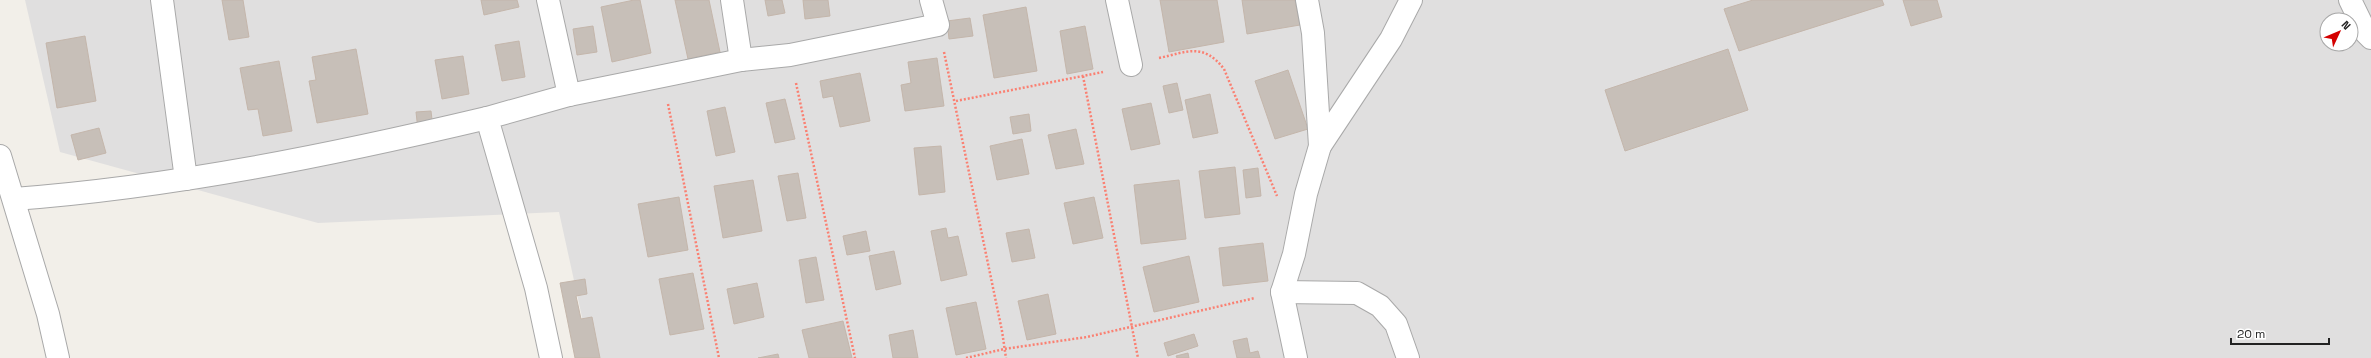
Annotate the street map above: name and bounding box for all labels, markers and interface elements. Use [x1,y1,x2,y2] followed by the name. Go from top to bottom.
[2319,12,2359,52] north arrow
[2339,18,2354,33] text: N
[2231,320,2329,346] scale bar
[2237,326,2265,342] text: 20 m

